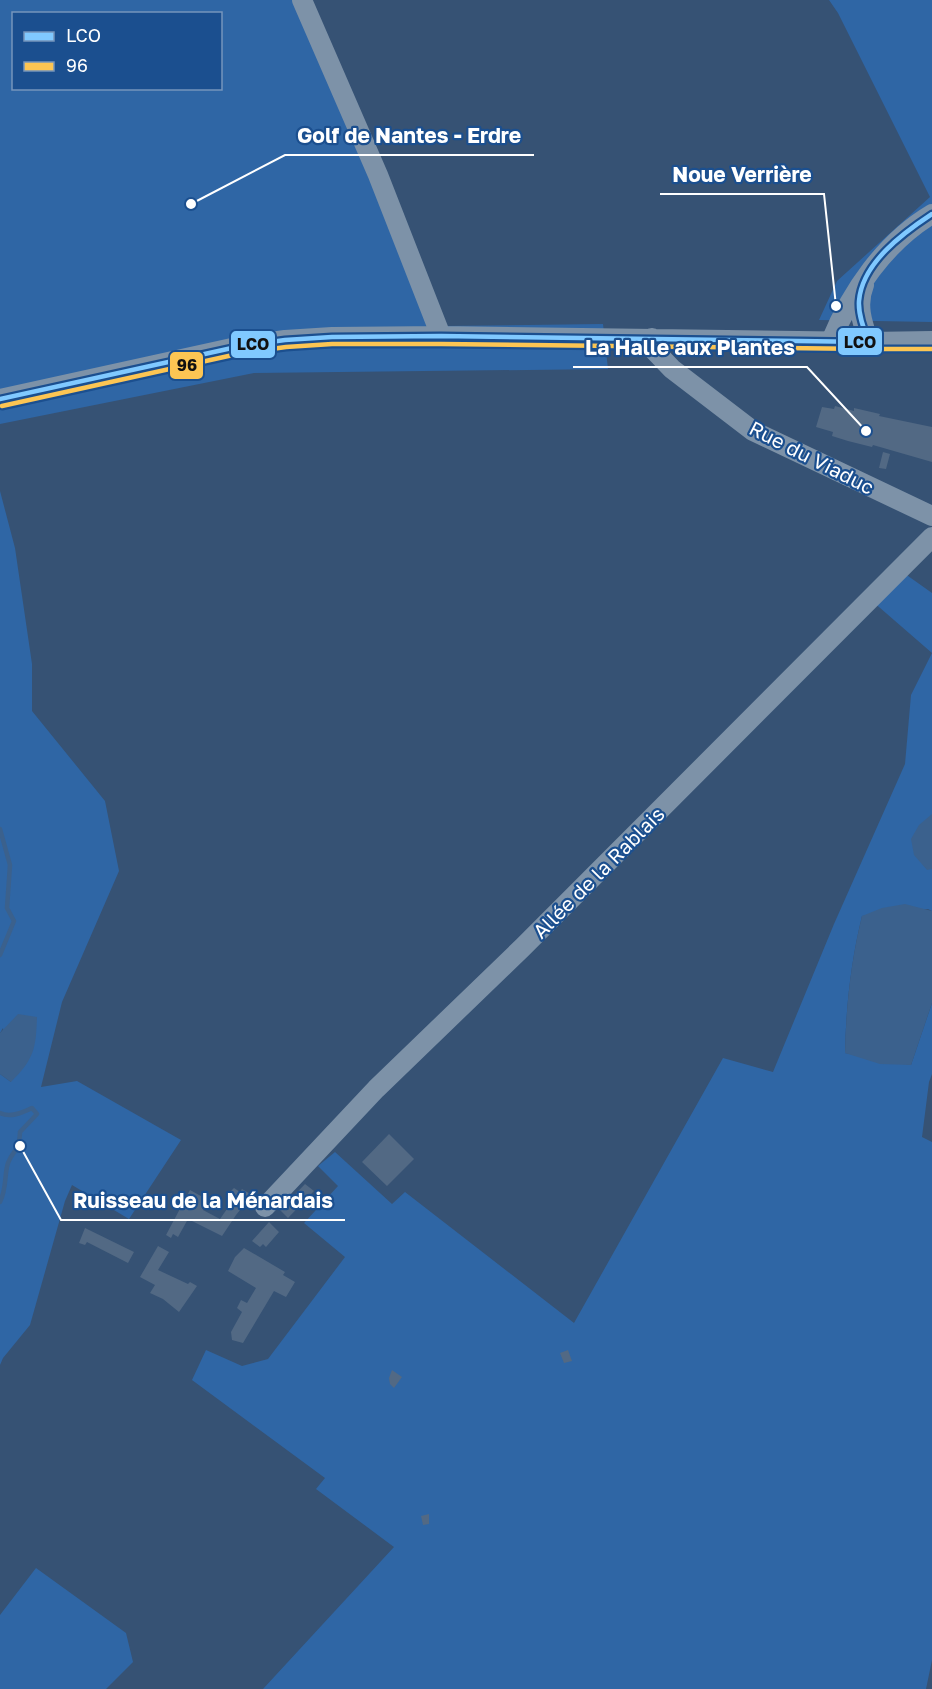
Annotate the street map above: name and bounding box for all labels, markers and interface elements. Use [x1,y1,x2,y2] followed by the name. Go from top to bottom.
[12,12,222,90] legend
[66,24,101,46] text: LCO
[66,54,88,76] text: 96
[285,116,534,155] callout: Golf de Nantes - Erdre
[297,122,521,148] text: Golf de Nantes - Erdre
[660,155,824,194] callout: Noue Verrière
[672,161,812,187] text: Noue Verrière
[837,327,883,356] line badge: LCO
[573,328,807,367] callout: La Halle aux Plantes
[230,330,276,359] line badge: LCO
[844,332,876,352] text: LCO
[237,334,269,354] text: LCO
[585,334,795,360] text: La Halle aux Plantes
[169,351,204,380] line badge: 96
[177,355,197,375] text: 96
[746,415,878,499] street label: Rue du Viaduc
[527,801,669,943] street label: Allée de la Rablais
[61,1181,345,1220] callout: Ruisseau de la Ménardais
[73,1187,333,1213] text: Ruisseau de la Ménardais

